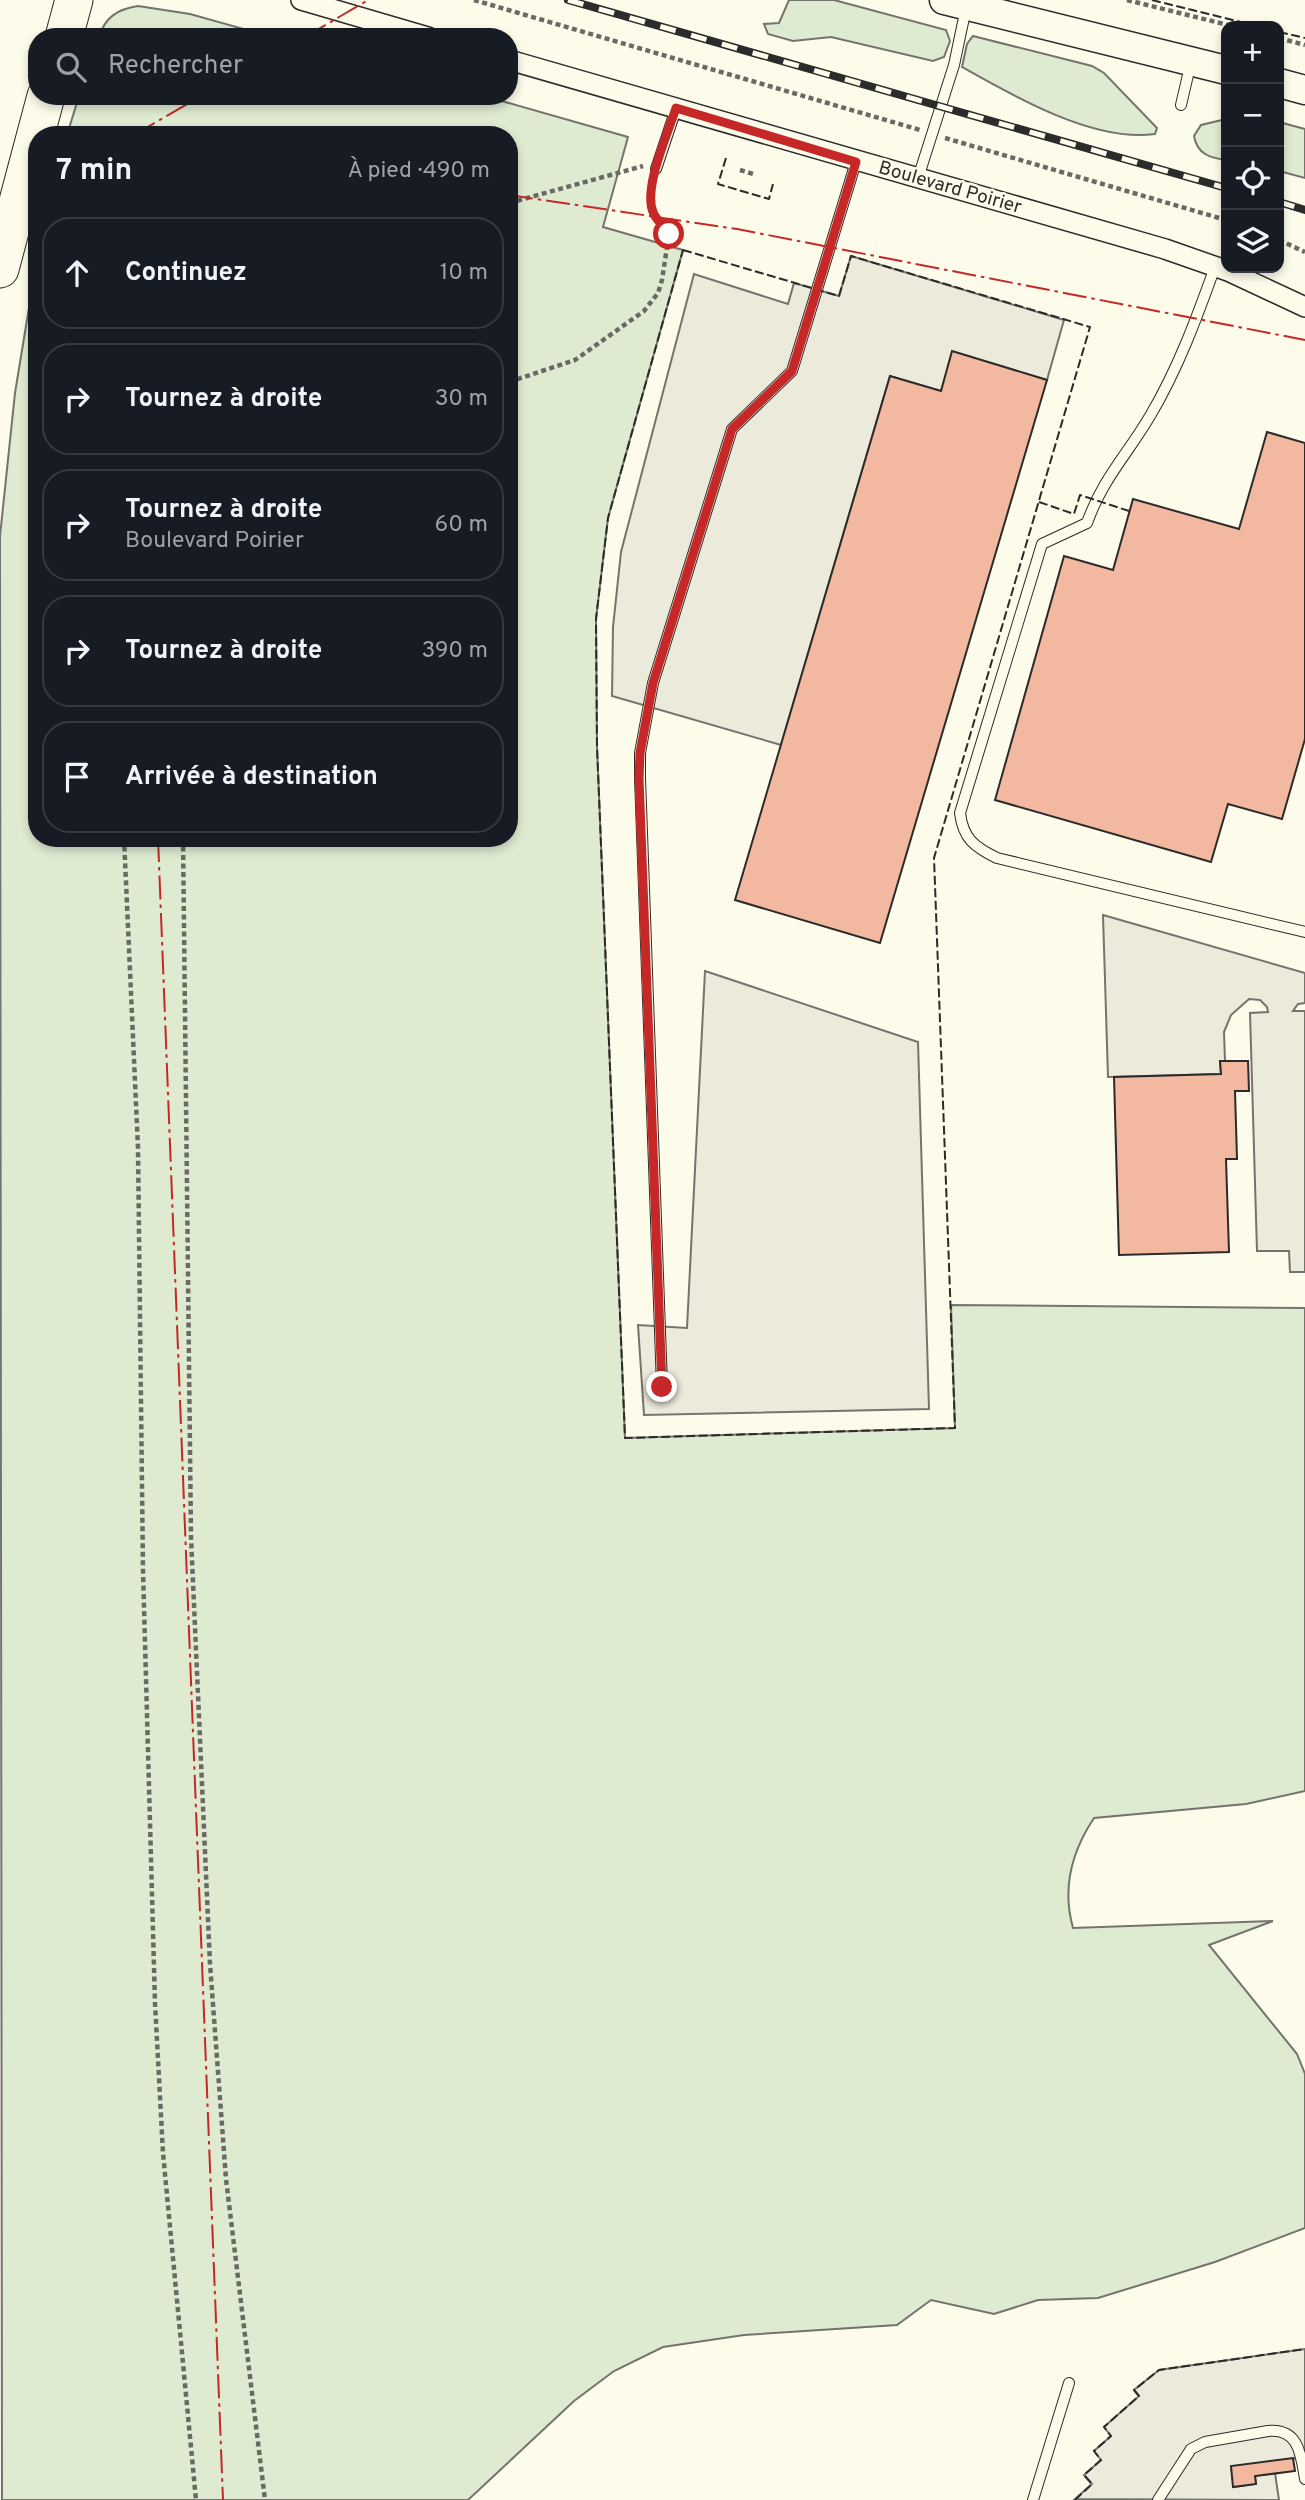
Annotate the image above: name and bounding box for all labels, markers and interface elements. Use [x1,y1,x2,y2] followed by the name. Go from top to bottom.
[1221,21,1284,273] map controls
[1221,21,1284,84] button: +
[28,28,518,105] search box
[52,48,90,86] icon: search
[108,50,243,83] text: Rechercher
[1221,84,1284,147] button: −
[1221,147,1284,210] button: locate
[56,153,132,190] text: 7 min
[876,156,1025,220] street label: Boulevard Poirier
[347,157,490,186] text: À pied · 490 m
[1221,210,1284,273] button: layers
[653,218,684,249] route start
[58,254,96,292] icon: ahead
[125,257,247,290] text: Continuez
[440,259,488,288] text: 10 m
[58,380,96,418] icon: right
[125,383,322,416] text: Tournez à droite
[435,385,488,414] text: 30 m
[125,494,322,527] text: Tournez à droite
[58,506,96,544] icon: right
[435,511,488,540] text: 60 m
[125,527,304,556] text: Boulevard Poirier
[58,632,96,670] icon: right
[125,635,322,668] text: Tournez à droite
[421,637,488,666] text: 390 m
[58,758,96,796] icon: arrive
[125,761,378,794] text: Arrivée à destination
[646,1371,677,1402] route end

